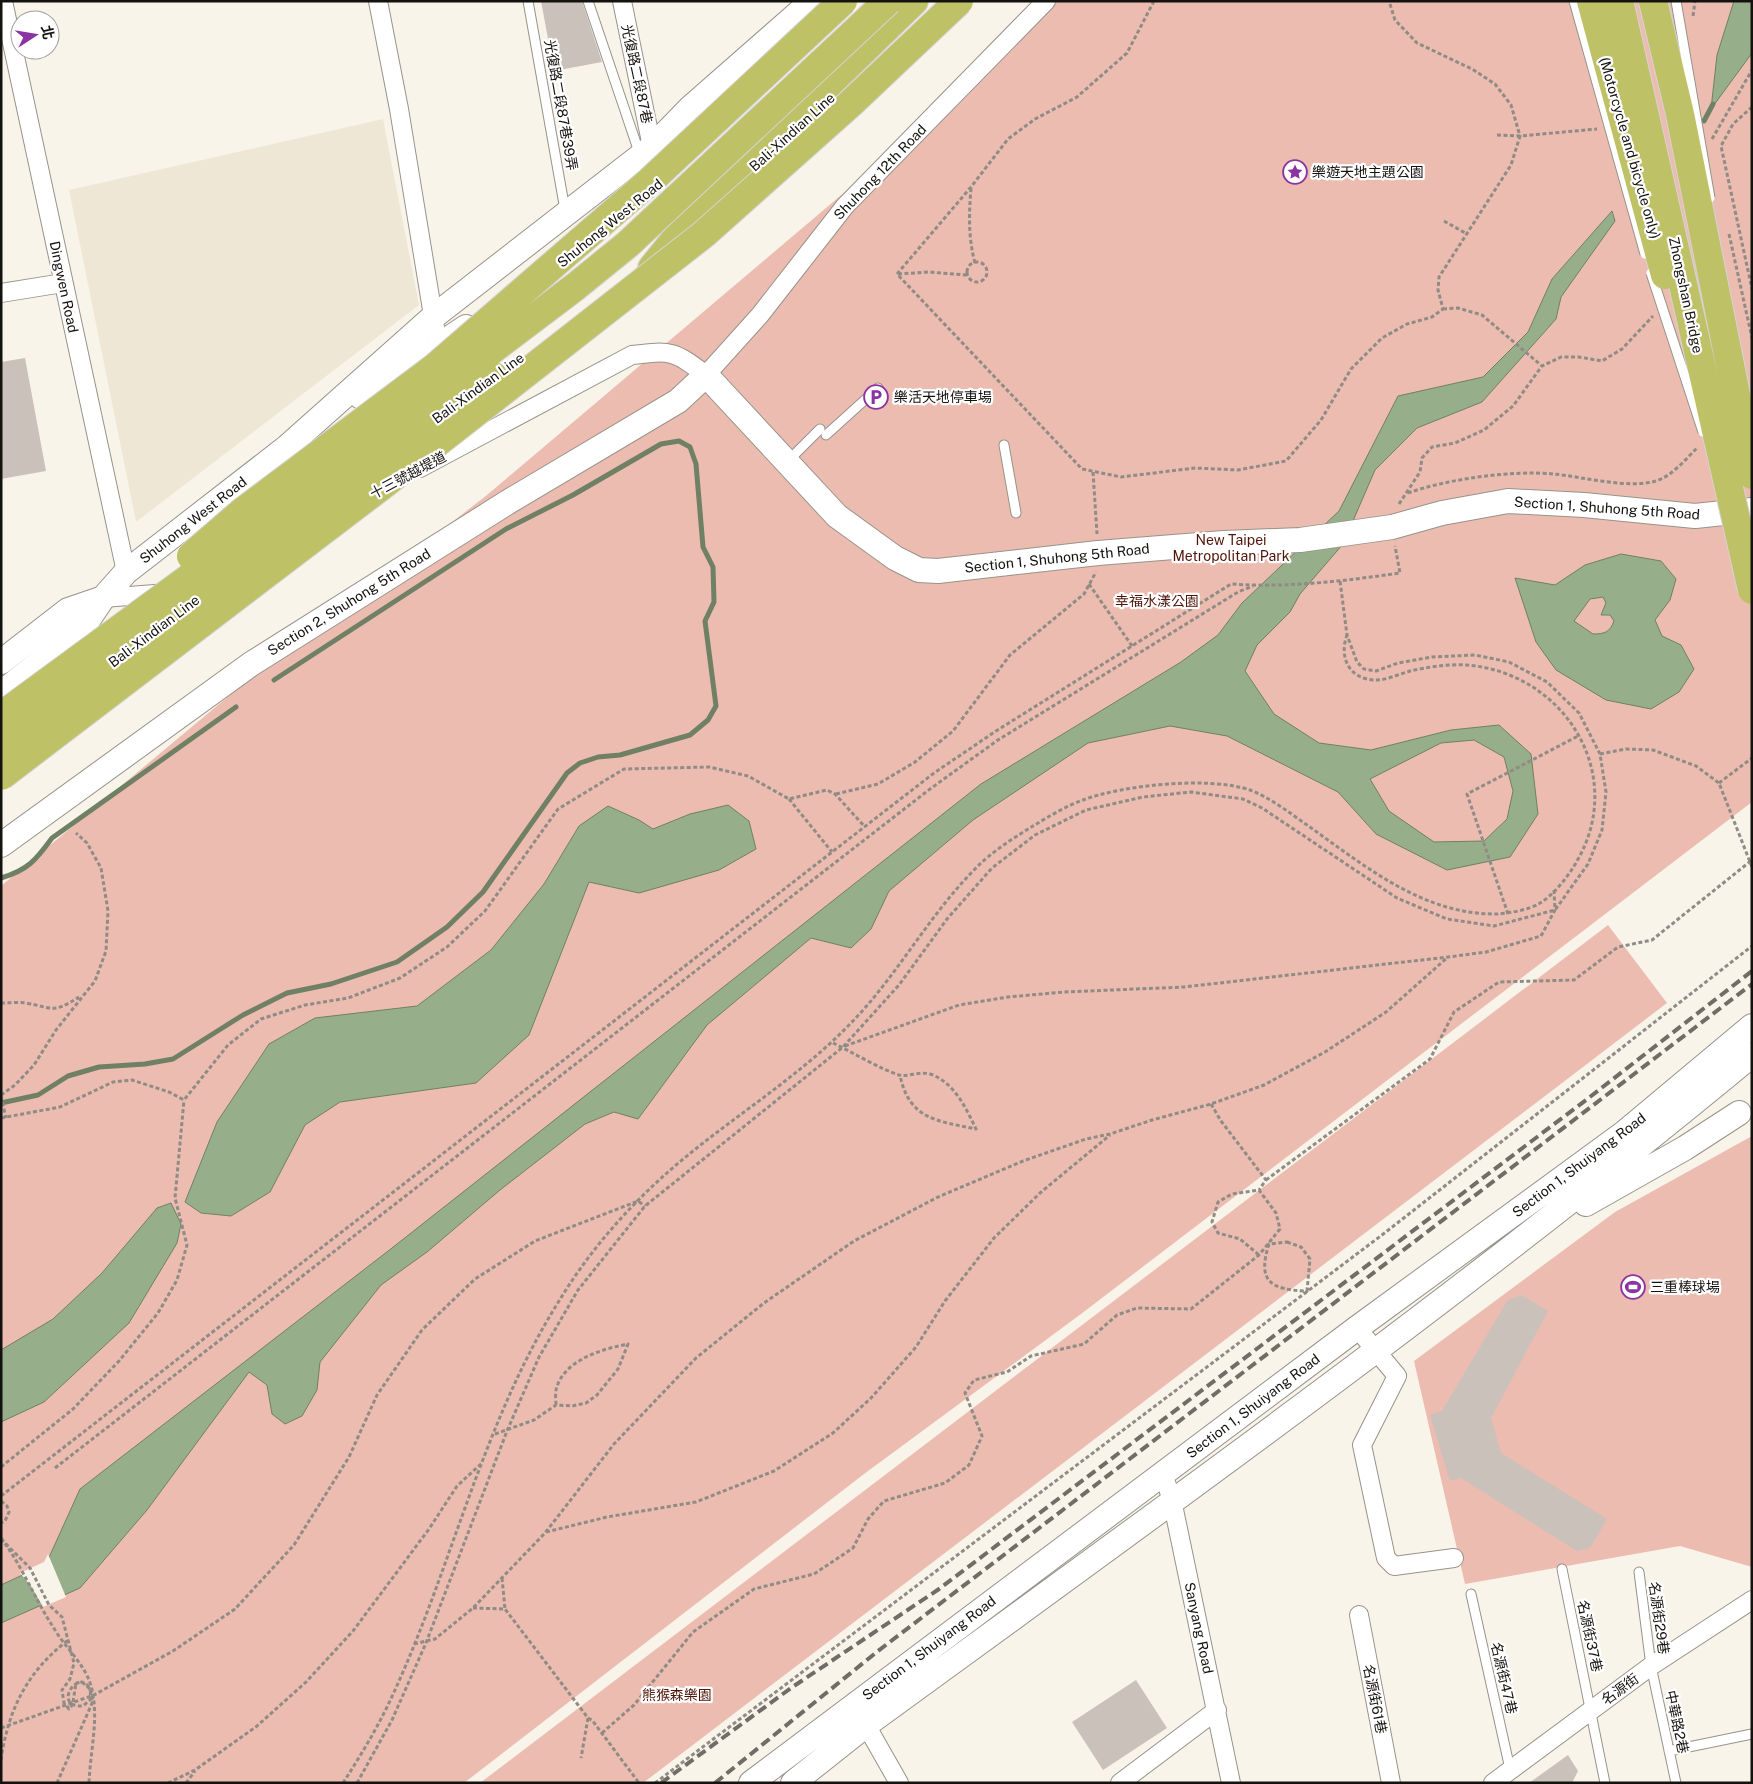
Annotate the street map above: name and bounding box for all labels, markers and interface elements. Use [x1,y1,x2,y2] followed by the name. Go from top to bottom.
[10,10,60,60] north arrow
[619,23,655,125] street label: 光復路二段87巷
[38,24,57,41] text: 北
[542,38,580,172] street label: 光復路二段87巷39弄
[1596,55,1664,241] street label: (Motorcycle and bicycle only)
[746,89,838,175] street label: Bali-Xindian Line
[830,121,930,223] street label: Shuhong 12th Road
[1282,159,1308,185] place icon: 樂遊天地主題公園
[1312,164,1424,180] place label: 樂遊天地主題公園
[554,176,666,270] street label: Shuhong West Road
[1666,235,1706,355] street label: Zhongshan Bridge
[46,240,82,334] street label: Dingwen Road
[429,349,527,427] street label: Bali-Xindian Line
[863,384,889,410] parking icon: 樂活天地停車場
[894,389,992,405] place label: 樂活天地停車場
[367,448,449,502] street label: 十三號越堤道
[136,473,250,567] street label: Shuhong West Road
[1514,494,1700,522] street label: Section 1, Shuhong 5th Road
[1173,532,1290,564] park label: New Taipei Metropolitan Park
[964,540,1150,576] street label: Section 1, Shuhong 5th Road
[265,545,433,659] street label: Section 2, Shuhong 5th Road
[106,592,203,670] street label: Bali-Xindian Line
[1115,593,1199,609] park label: 幸福水漾公園
[1509,1110,1649,1220] street label: Section 1, Shuiyang Road
[1620,1274,1646,1300] sports icon: 三重棒球場
[1650,1279,1720,1295] place label: 三重棒球場
[1183,1351,1323,1461] street label: Section 1, Shuiyang Road
[1181,1581,1217,1675] street label: Sanyang Road
[1646,1581,1672,1655] street label: 名源街29巷
[859,1593,999,1703] street label: Section 1, Shuiyang Road
[1575,1599,1605,1673] street label: 名源街37巷
[1488,1641,1520,1715] street label: 名源街47巷
[1360,1663,1390,1735] street label: 名源街61巷
[1598,1670,1642,1708] street label: 名源街
[642,1687,712,1703] park label: 熊猴森樂園
[1662,1689,1692,1755] street label: 中華路2巷

